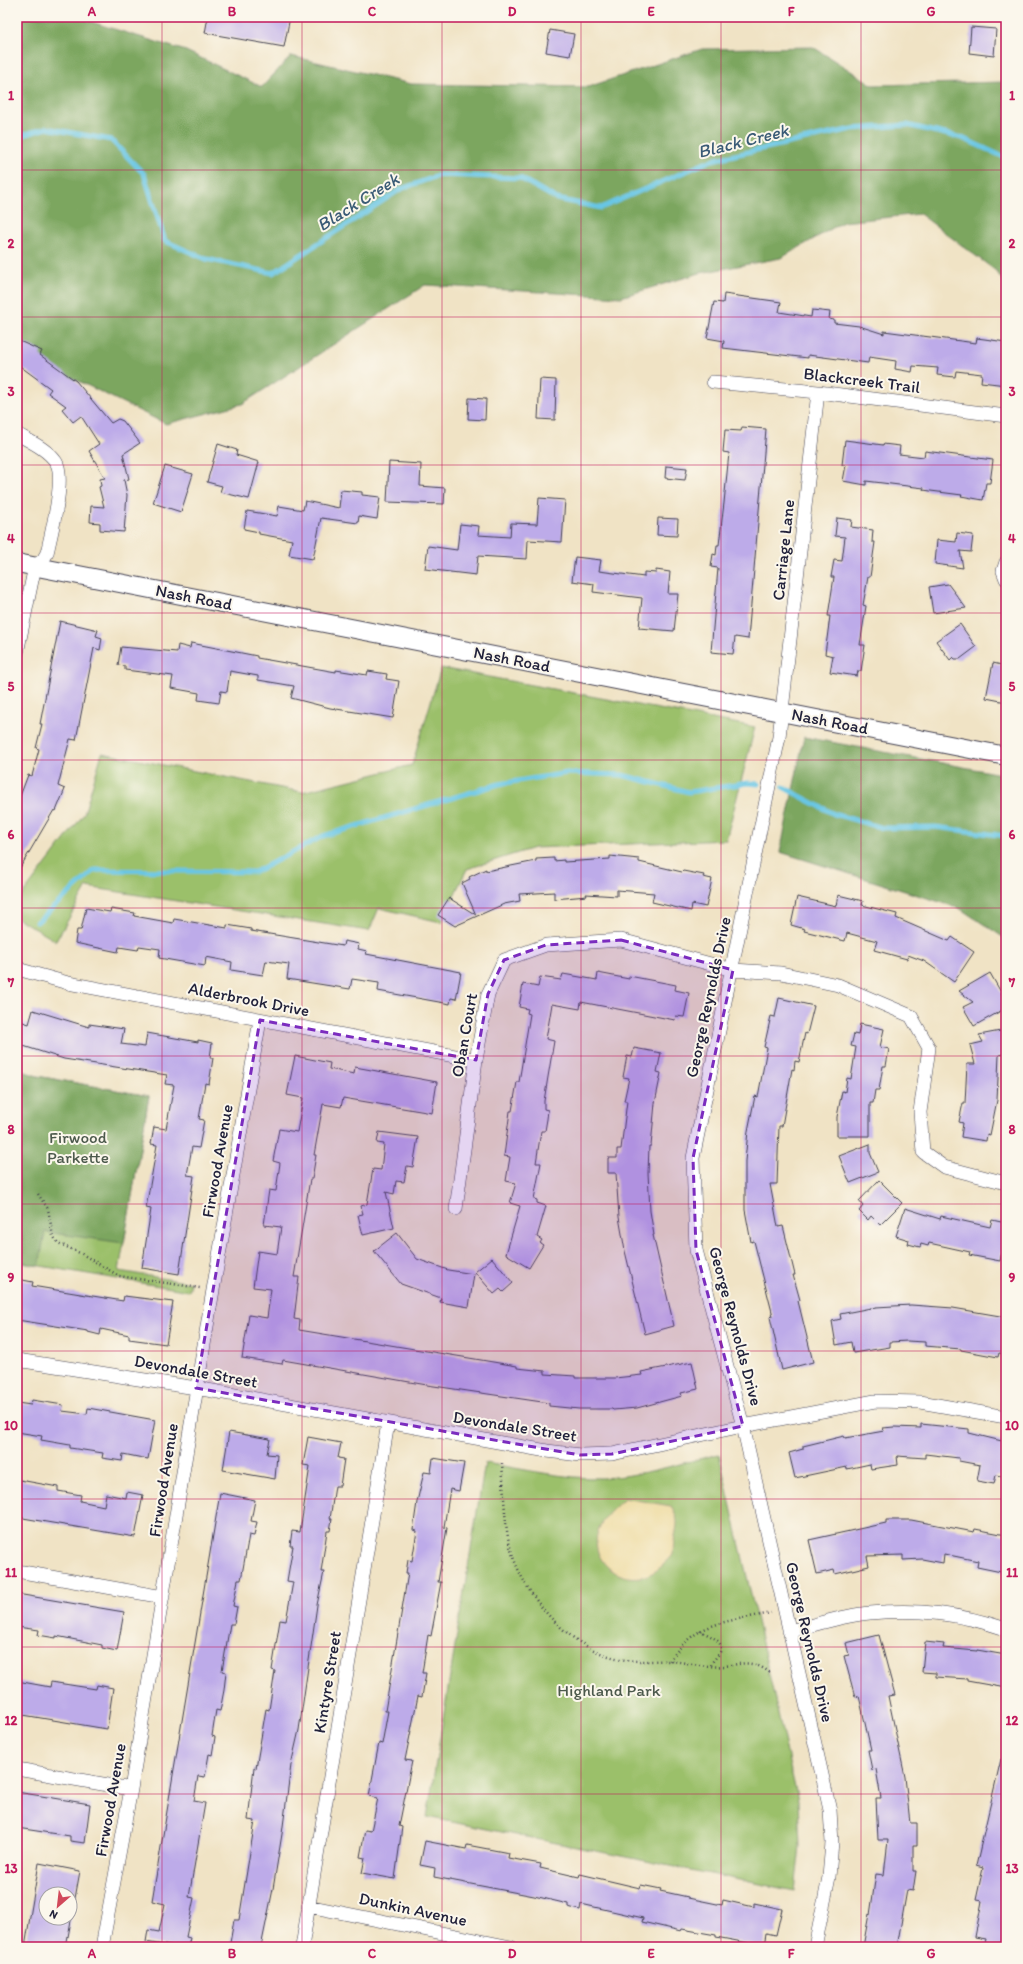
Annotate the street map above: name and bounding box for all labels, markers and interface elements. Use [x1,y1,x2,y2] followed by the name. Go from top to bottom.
[87,4,97,19] text: A
[228,4,237,19] text: B
[368,4,377,19] text: C
[508,4,517,19] text: D
[647,4,655,19] text: E
[788,4,795,19] text: F
[927,4,936,19] text: G
[8,88,14,103] text: 1
[1009,88,1015,103] text: 1
[695,119,792,163] water label: Black Creek
[313,167,405,236] water label: Black Creek
[8,236,15,251] text: 2
[1009,236,1016,251] text: 2
[802,363,922,397] street label: Blackcreek Trail
[7,384,15,399] text: 3
[1008,384,1016,399] text: 3
[768,498,798,602] street label: Carriage Lane
[7,531,15,546] text: 4
[1008,531,1016,546] text: 4
[154,580,235,614] street label: Nash Road
[472,642,553,676] street label: Nash Road
[8,679,15,694] text: 5
[1009,679,1016,694] text: 5
[790,704,871,738] street label: Nash Road
[8,827,15,842] text: 6
[1009,827,1016,842] text: 6
[681,915,735,1079] street label: George Reynolds Drive
[7,975,15,990] text: 7
[1008,975,1016,990] text: 7
[187,977,311,1021] street label: Alderbrook Drive
[447,991,481,1079] street label: Oban Court
[197,1103,237,1219] street label: Firwood Avenue
[7,1122,15,1137] text: 8
[1008,1122,1016,1137] text: 8
[47,1127,109,1167] park label: Firwood Parkette
[705,1244,767,1408] street label: George Reynolds Drive
[8,1270,15,1285] text: 9
[1009,1270,1016,1285] text: 9
[133,1350,259,1392] street label: Devondale Street
[452,1406,578,1446] street label: Devondale Street
[4,1418,18,1433] text: 10
[1005,1418,1019,1433] text: 10
[144,1422,182,1538] street label: Firwood Avenue
[782,1560,838,1724] street label: George Reynolds Drive
[5,1565,17,1580] text: 11
[1006,1565,1018,1580] text: 11
[309,1629,345,1735] street label: Kintyre Street
[557,1680,661,1700] park label: Highland Park
[5,1713,18,1728] text: 12
[1006,1713,1019,1728] text: 12
[90,1742,130,1858] street label: Firwood Avenue
[4,1861,18,1876] text: 13
[1005,1861,1019,1876] text: 13
[38,1886,78,1926] north arrow
[357,1888,469,1930] street label: Dunkin Avenue
[47,1907,60,1922] text: N
[87,1946,97,1961] text: A
[228,1946,237,1961] text: B
[368,1946,377,1961] text: C
[508,1946,517,1961] text: D
[647,1946,655,1961] text: E
[788,1946,795,1961] text: F
[927,1946,936,1961] text: G

